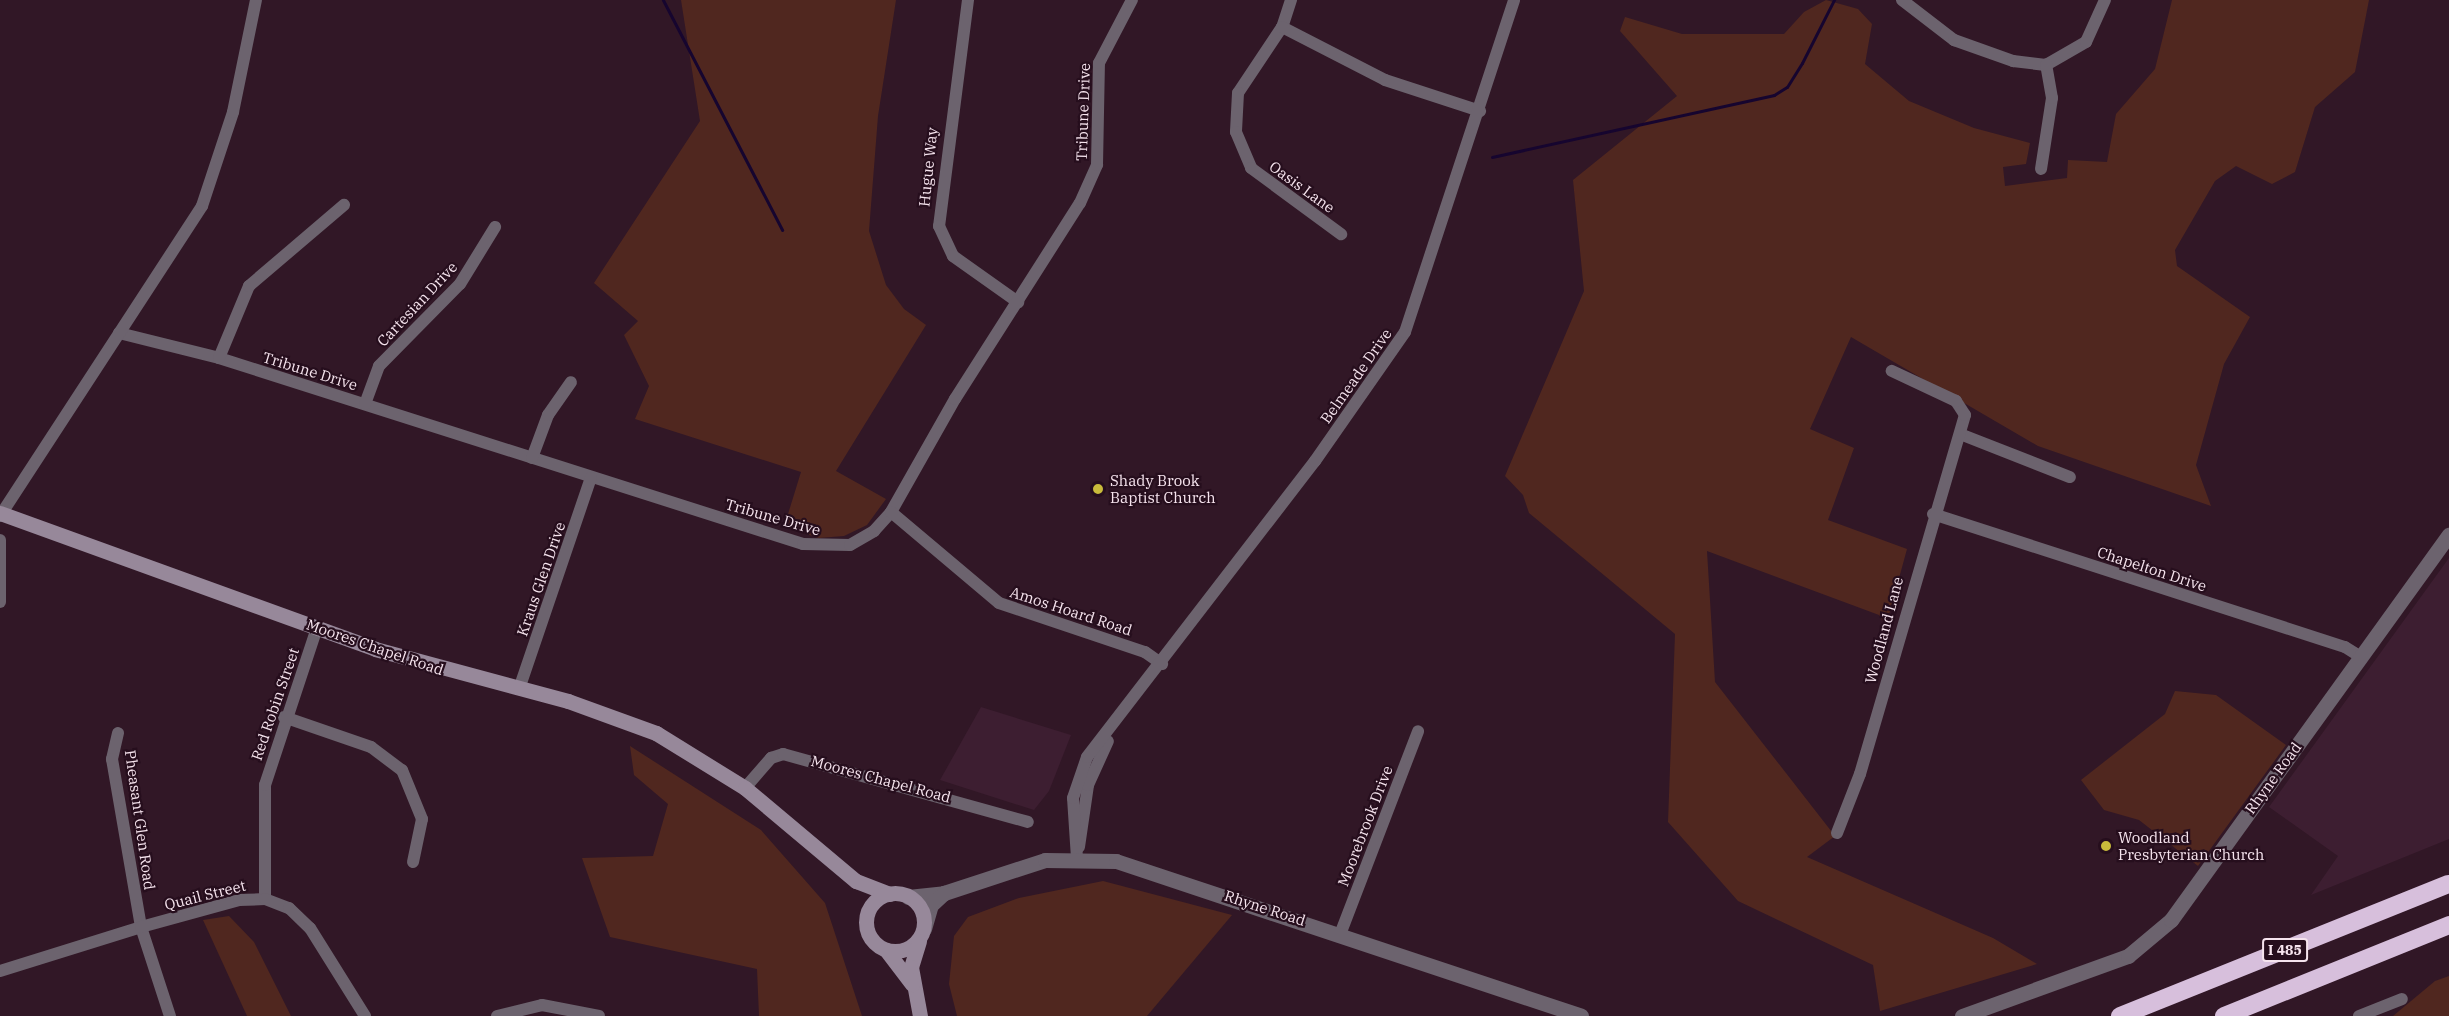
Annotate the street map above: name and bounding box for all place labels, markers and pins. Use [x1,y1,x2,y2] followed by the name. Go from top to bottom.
[1110,471,1216,506] place label: Shady Brook Baptist Church
[1091,482,1105,496] marker: Shady Brook Baptist Church
[2118,828,2264,863] place label: Woodland Presbyterian Church
[2099,839,2113,853] marker: Woodland Presbyterian Church

